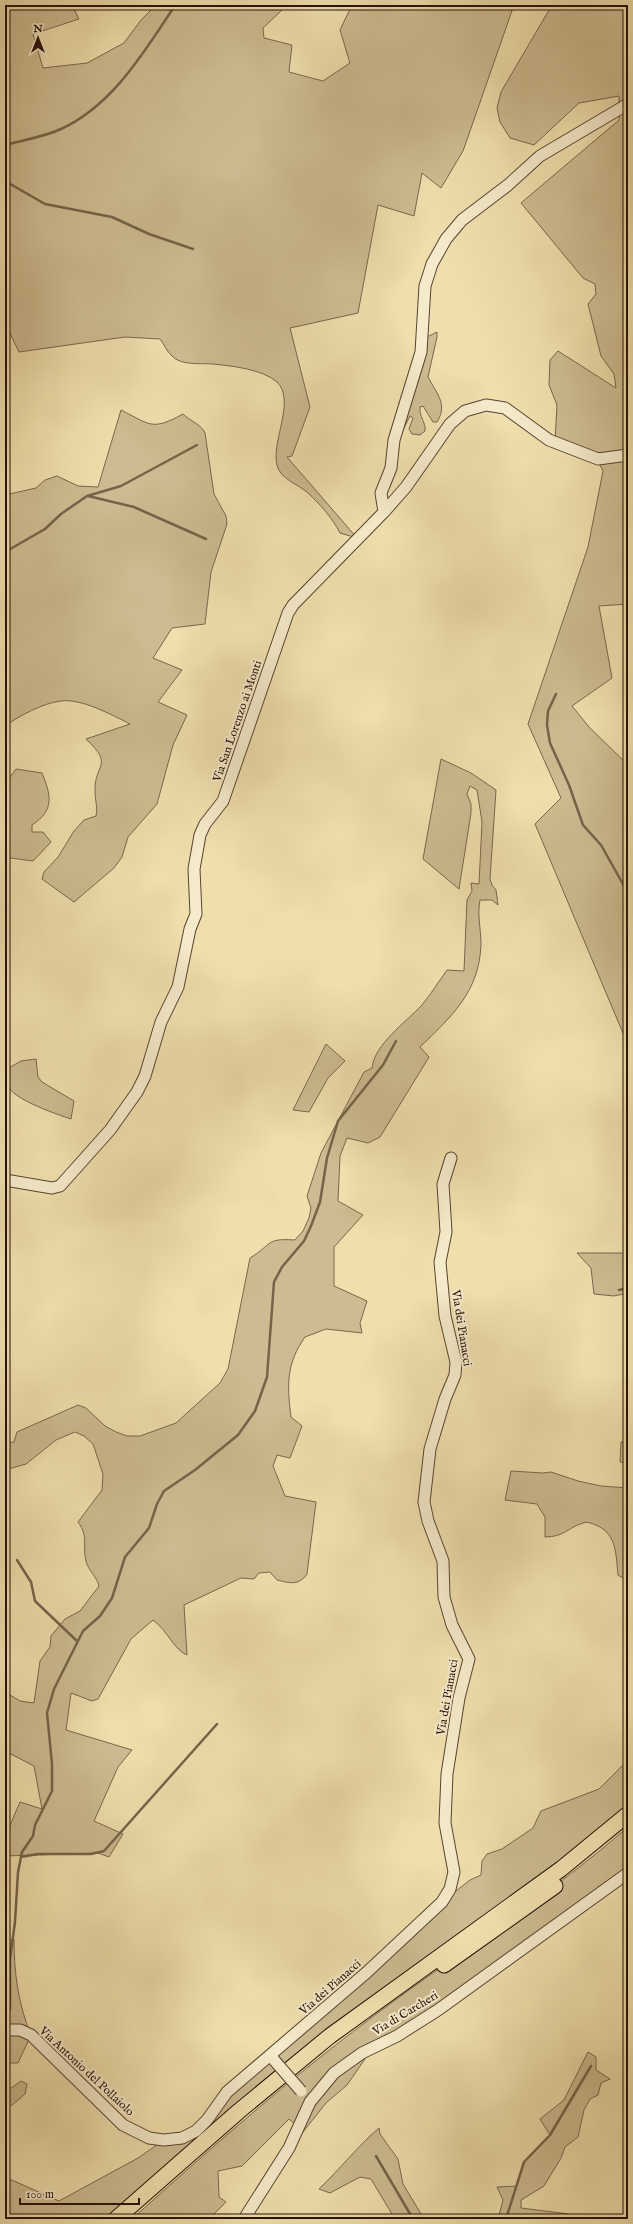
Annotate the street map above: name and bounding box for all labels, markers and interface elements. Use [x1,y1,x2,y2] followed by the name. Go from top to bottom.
[18,18,58,58] north arrow
[32,22,43,36] text: N
[209,658,265,785] street label: Via San Lorenzo ai Monti
[448,1288,475,1367] street label: Via dei Pianacci
[433,1658,462,1737] street label: Via dei Pianacci
[296,1956,364,2019] street label: Via dei Pianacci
[369,1988,441,2039] street label: Via di Carcheri
[35,2023,138,2120] street label: Via Antonio del Pollaiolo
[20,2180,139,2206] scale bar
[26,2187,54,2202] text: 100 m

